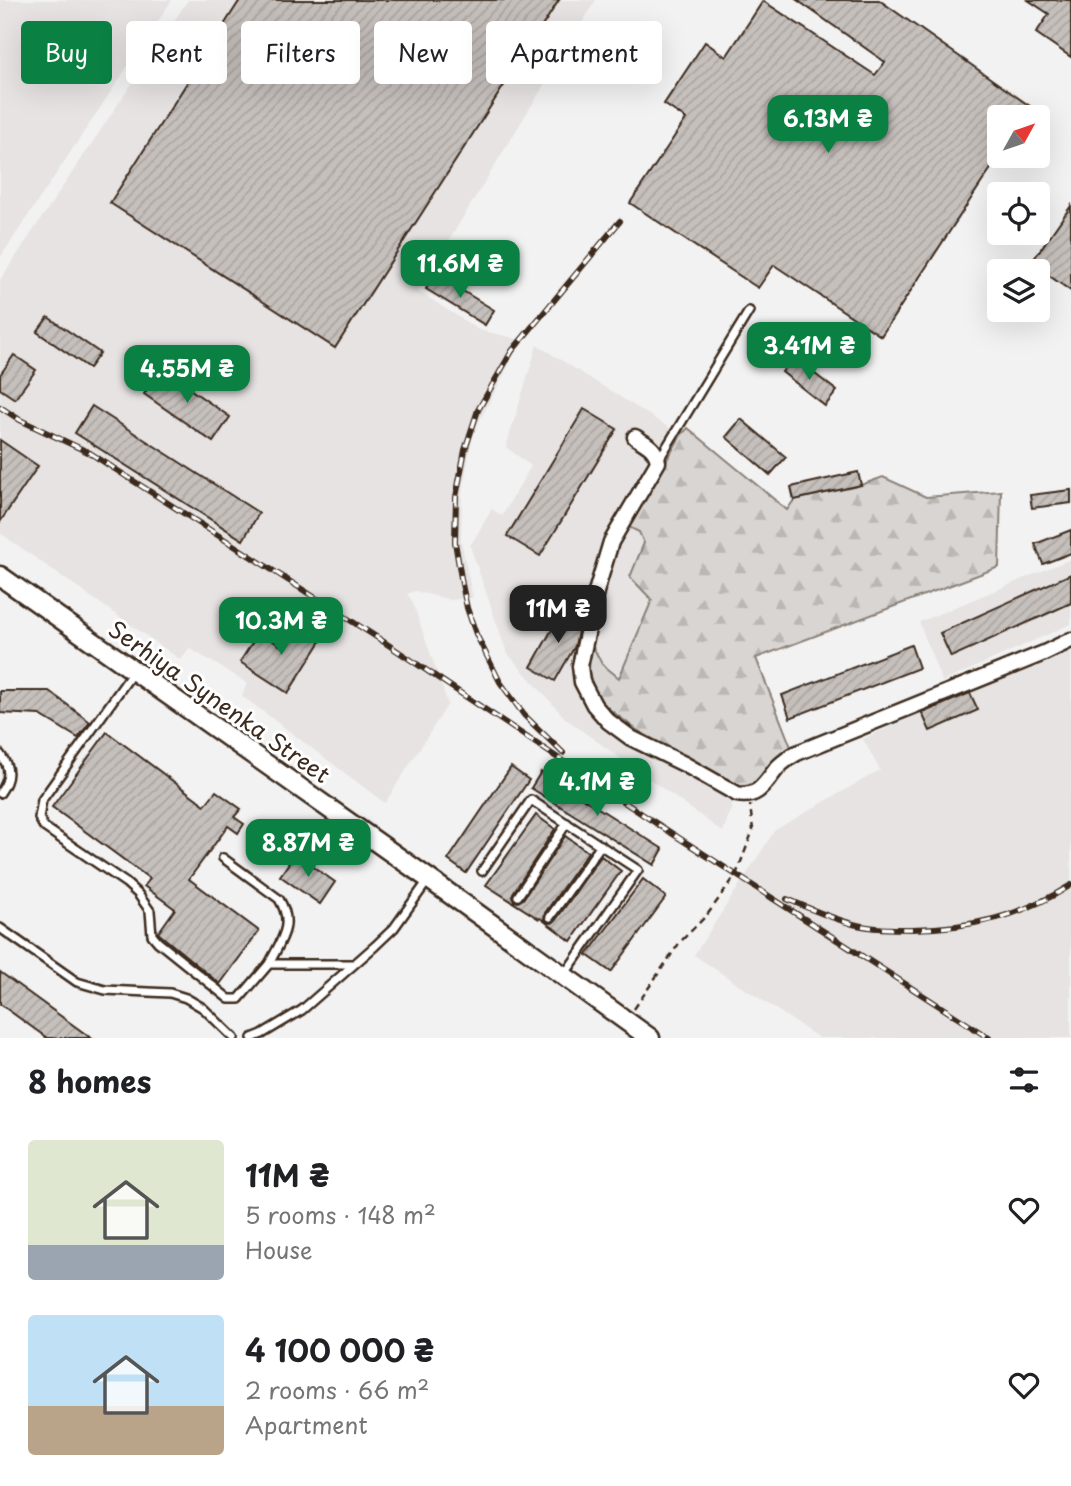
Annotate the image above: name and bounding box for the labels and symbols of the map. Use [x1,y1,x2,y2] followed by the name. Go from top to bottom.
[763,96,893,155] pin: 6.13M ₴
[987,105,1050,168] north arrow
[395,240,525,300] pin: 11.6M ₴
[744,322,874,382] pin: 3.41M ₴
[122,346,252,405] pin: 4.55M ₴
[509,586,607,645] pin: 11M ₴
[216,598,346,657] pin: 10.3M ₴
[102,611,338,791] street label: Serhiya Synenka Street
[540,758,654,818] pin: 4.1M ₴
[243,820,373,879] pin: 8.87M ₴

